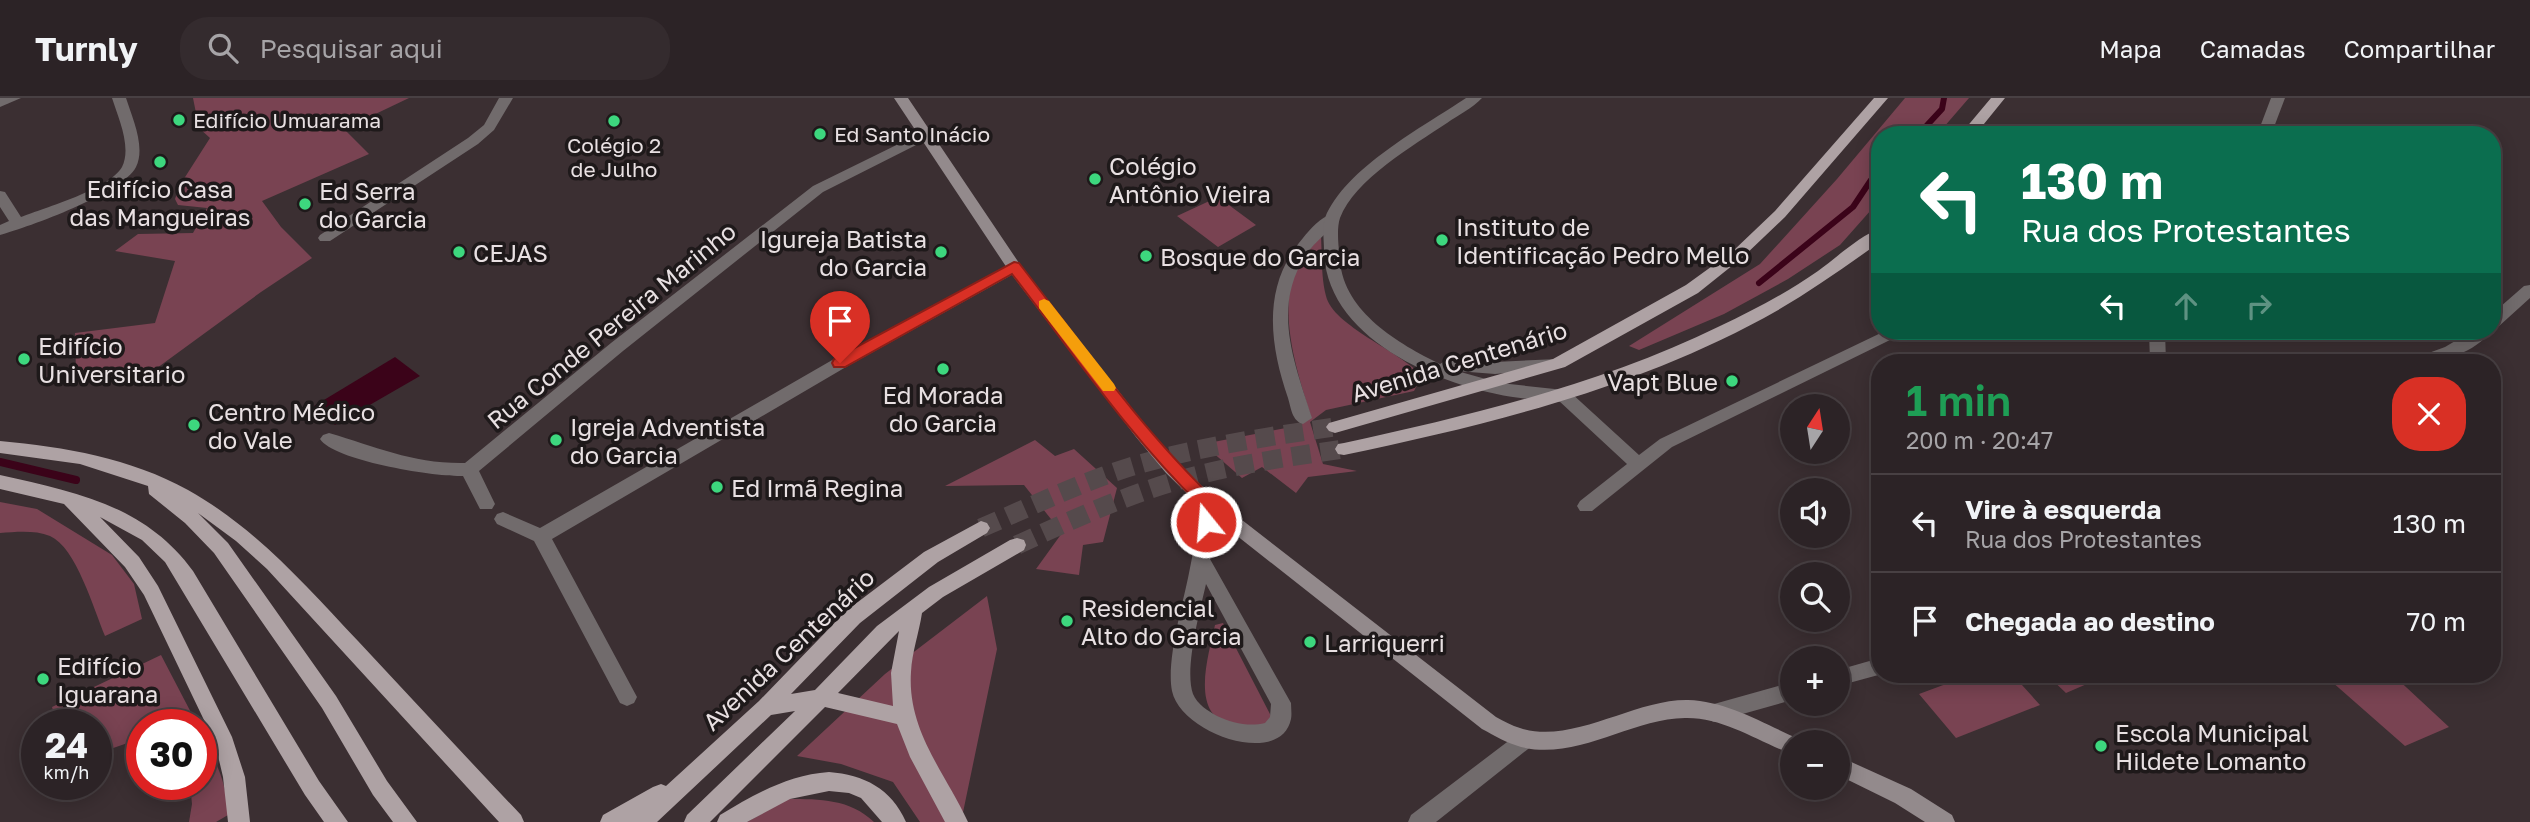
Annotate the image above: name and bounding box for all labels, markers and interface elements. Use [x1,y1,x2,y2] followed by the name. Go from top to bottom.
[180,17,670,80] search box
[35,29,138,68] text: Turnly
[204,29,242,67] icon: search
[260,33,443,64] text: Pesquisar aqui
[2099,34,2162,63] text: Mapa
[2200,34,2305,63] text: Camadas
[2343,34,2495,63] text: Compartilhar
[193,107,381,133] place label: Edifício Umuarama
[171,112,187,128] marker: Edifício Umuarama
[606,113,622,129] marker: Colégio 2 de Julho
[834,121,990,147] place label: Ed Santo Inácio
[812,126,828,142] marker: Ed Santo Inácio
[567,132,661,182] place label: Colégio 2 de Julho
[1109,151,1271,208] place label: Colégio Antônio Vieira
[2021,151,2163,210] text: 130 m
[152,154,168,170] marker: Edifício Casa das Mangueiras
[1906,154,1997,245] icon: left
[1087,171,1103,187] marker: Colégio Antônio Vieira
[69,174,251,231] place label: Edifício Casa das Mangueiras
[319,176,427,233] place label: Ed Serra do Garcia
[297,196,313,212] marker: Ed Serra do Garcia
[2021,211,2351,249] text: Rua dos Protestantes
[1456,212,1749,269] place label: Instituto de Identificação Pedro Mello
[481,216,741,434] street label: Rua Conde Pereira Marinho
[760,224,927,281] place label: Igureja Batista do Garcia
[1434,232,1450,248] marker: Instituto de Identificação Pedro Mello
[473,238,548,267] place label: CEJAS
[1160,242,1360,271] place label: Bosque do Garcia
[451,244,467,260] marker: CEJAS
[933,244,949,260] marker: Igureja Batista do Garcia
[1138,248,1154,264] marker: Bosque do Garcia
[2094,287,2132,325] icon: left
[2167,287,2205,325] icon: ahead
[2240,287,2278,325] icon: right
[810,291,870,363] pin
[821,302,859,340] icon: arrive
[1348,314,1570,408] street label: Avenida Centenário
[38,331,185,388] place label: Edifício Universitario
[16,351,32,367] marker: Edifício Universitario
[935,361,951,377] marker: Ed Morada do Garcia
[1607,367,1718,396] place label: Vapt Blue
[1724,373,1740,389] marker: Vapt Blue
[1906,375,2011,425] text: 1 min
[2392,377,2466,451] button: close
[882,380,1004,437] place label: Ed Morada do Garcia
[1780,394,1850,464] north arrow
[1780,394,1850,800] map controls
[208,397,375,454] place label: Centro Médico do Vale
[570,412,765,469] place label: Igreja Adventista do Garcia
[186,417,202,433] marker: Centro Médico do Vale
[1906,426,2053,454] text: 200 m · 20:47
[548,432,564,448] marker: Igreja Adventista do Garcia
[731,473,903,502] place label: Ed Irmã Regina
[1780,478,1850,548] button: sound
[709,479,725,495] marker: Ed Irmã Regina
[1169,485,1243,559] position arrow
[1965,494,2161,525] text: Vire à esquerda
[1906,504,1944,542] icon: left
[2393,508,2466,539] text: 130 m
[1965,525,2202,553] text: Rua dos Protestantes
[696,562,880,736] street label: Avenida Centenário
[1780,562,1850,632] button: search
[1081,593,1242,650] place label: Residencial Alto do Garcia
[1906,602,1944,640] icon: arrive
[1965,606,2215,637] text: Chegada ao destino
[2407,606,2466,637] text: 70 m
[1059,613,1075,629] marker: Residencial Alto do Garcia
[1324,628,1445,657] place label: Larriquerri
[1302,634,1318,650] marker: Larriquerri
[1780,646,1850,716] button: +
[57,651,158,708] place label: Edifício Iguarana
[35,671,51,687] marker: Edifício Iguarana
[126,709,217,800] speed limit sign: 30
[2115,718,2309,775] place label: Escola Municipal Hildete Lomanto
[45,724,88,766] text: 24
[1780,730,1850,800] button: −
[2093,738,2109,754] marker: Escola Municipal Hildete Lomanto
[44,761,89,783] text: km/h

